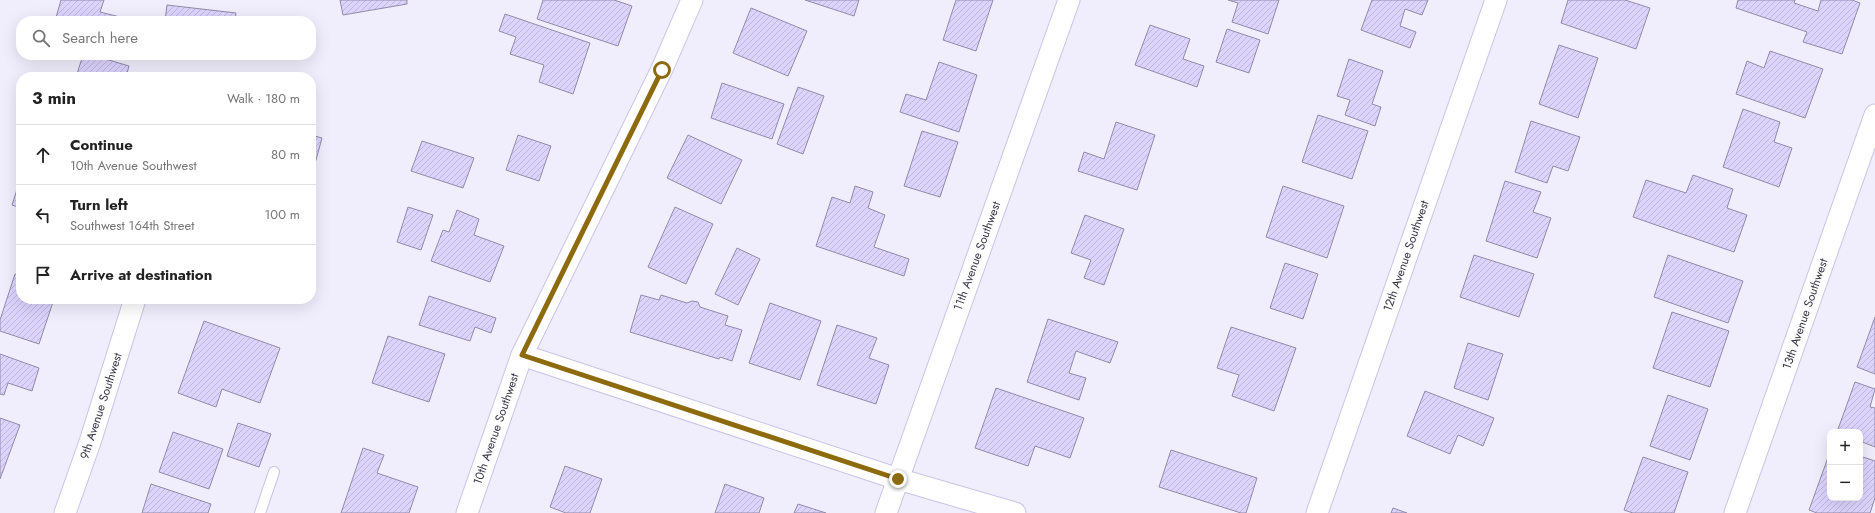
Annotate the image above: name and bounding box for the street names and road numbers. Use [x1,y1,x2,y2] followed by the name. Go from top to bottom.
[1379,198,1433,314] street label: 12th Avenue Southwest
[949,199,1005,313] street label: 11th Avenue Southwest
[1778,256,1832,372] street label: 13th Avenue Southwest
[75,350,127,462] street label: 9th Avenue Southwest
[468,371,524,487] street label: 10th Avenue Southwest

